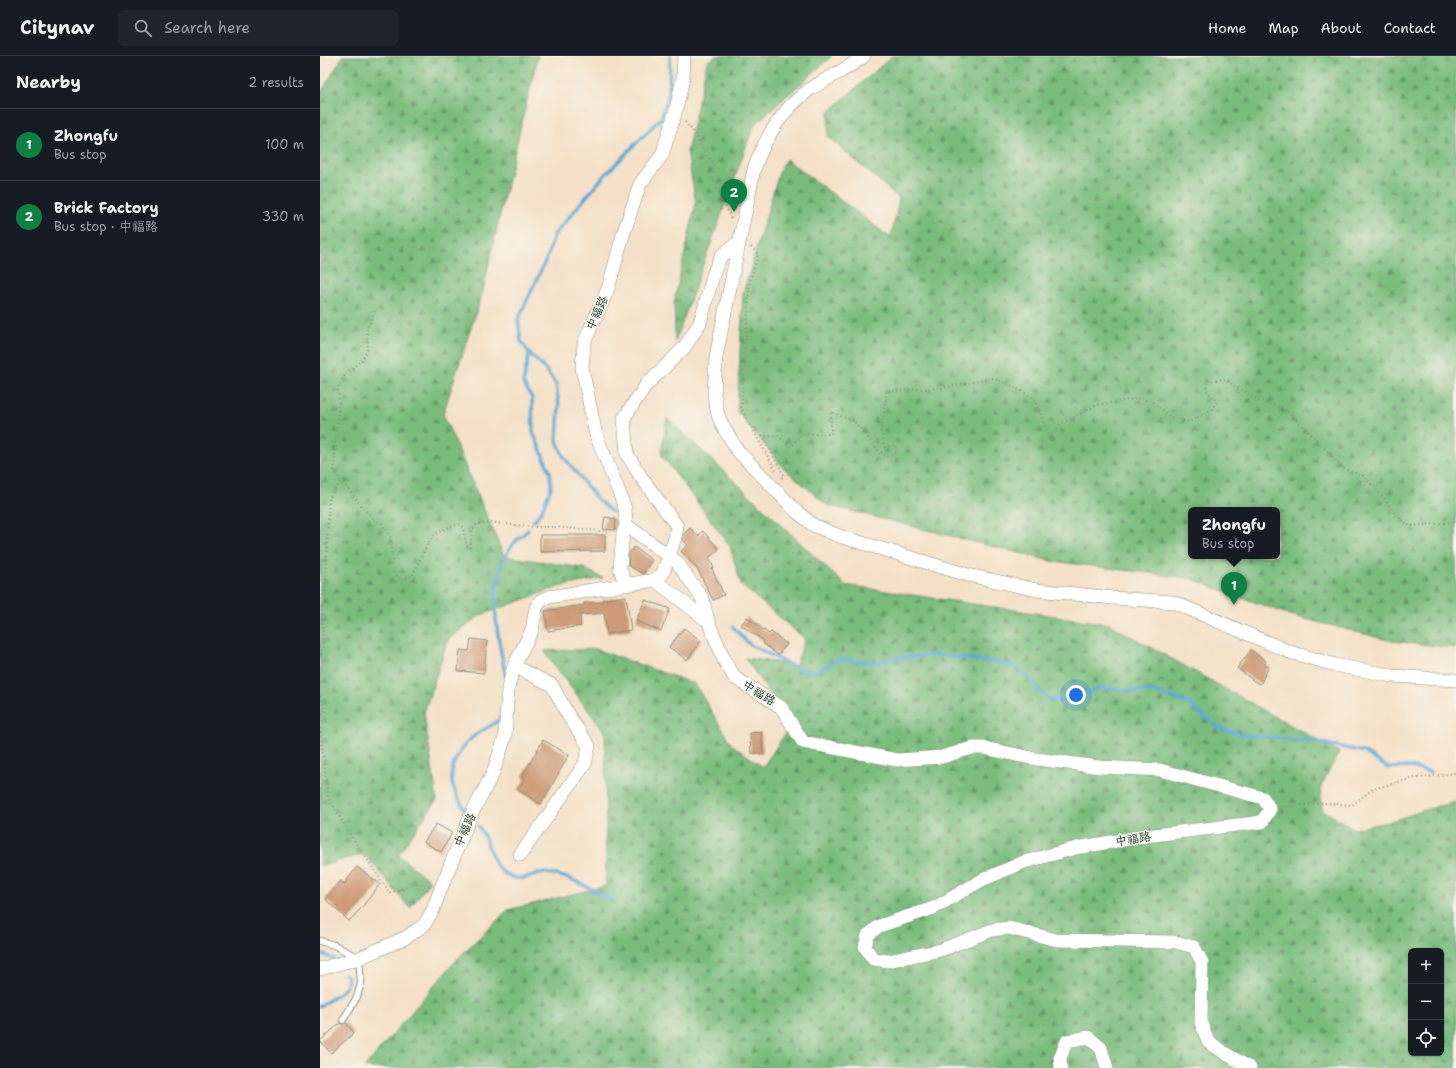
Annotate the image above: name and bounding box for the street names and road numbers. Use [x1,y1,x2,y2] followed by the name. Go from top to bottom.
[582,293,612,333] street label: 中福路
[739,677,779,709] street label: 中福路
[450,810,480,850] street label: 中福路
[1114,828,1152,850] street label: 中福路

